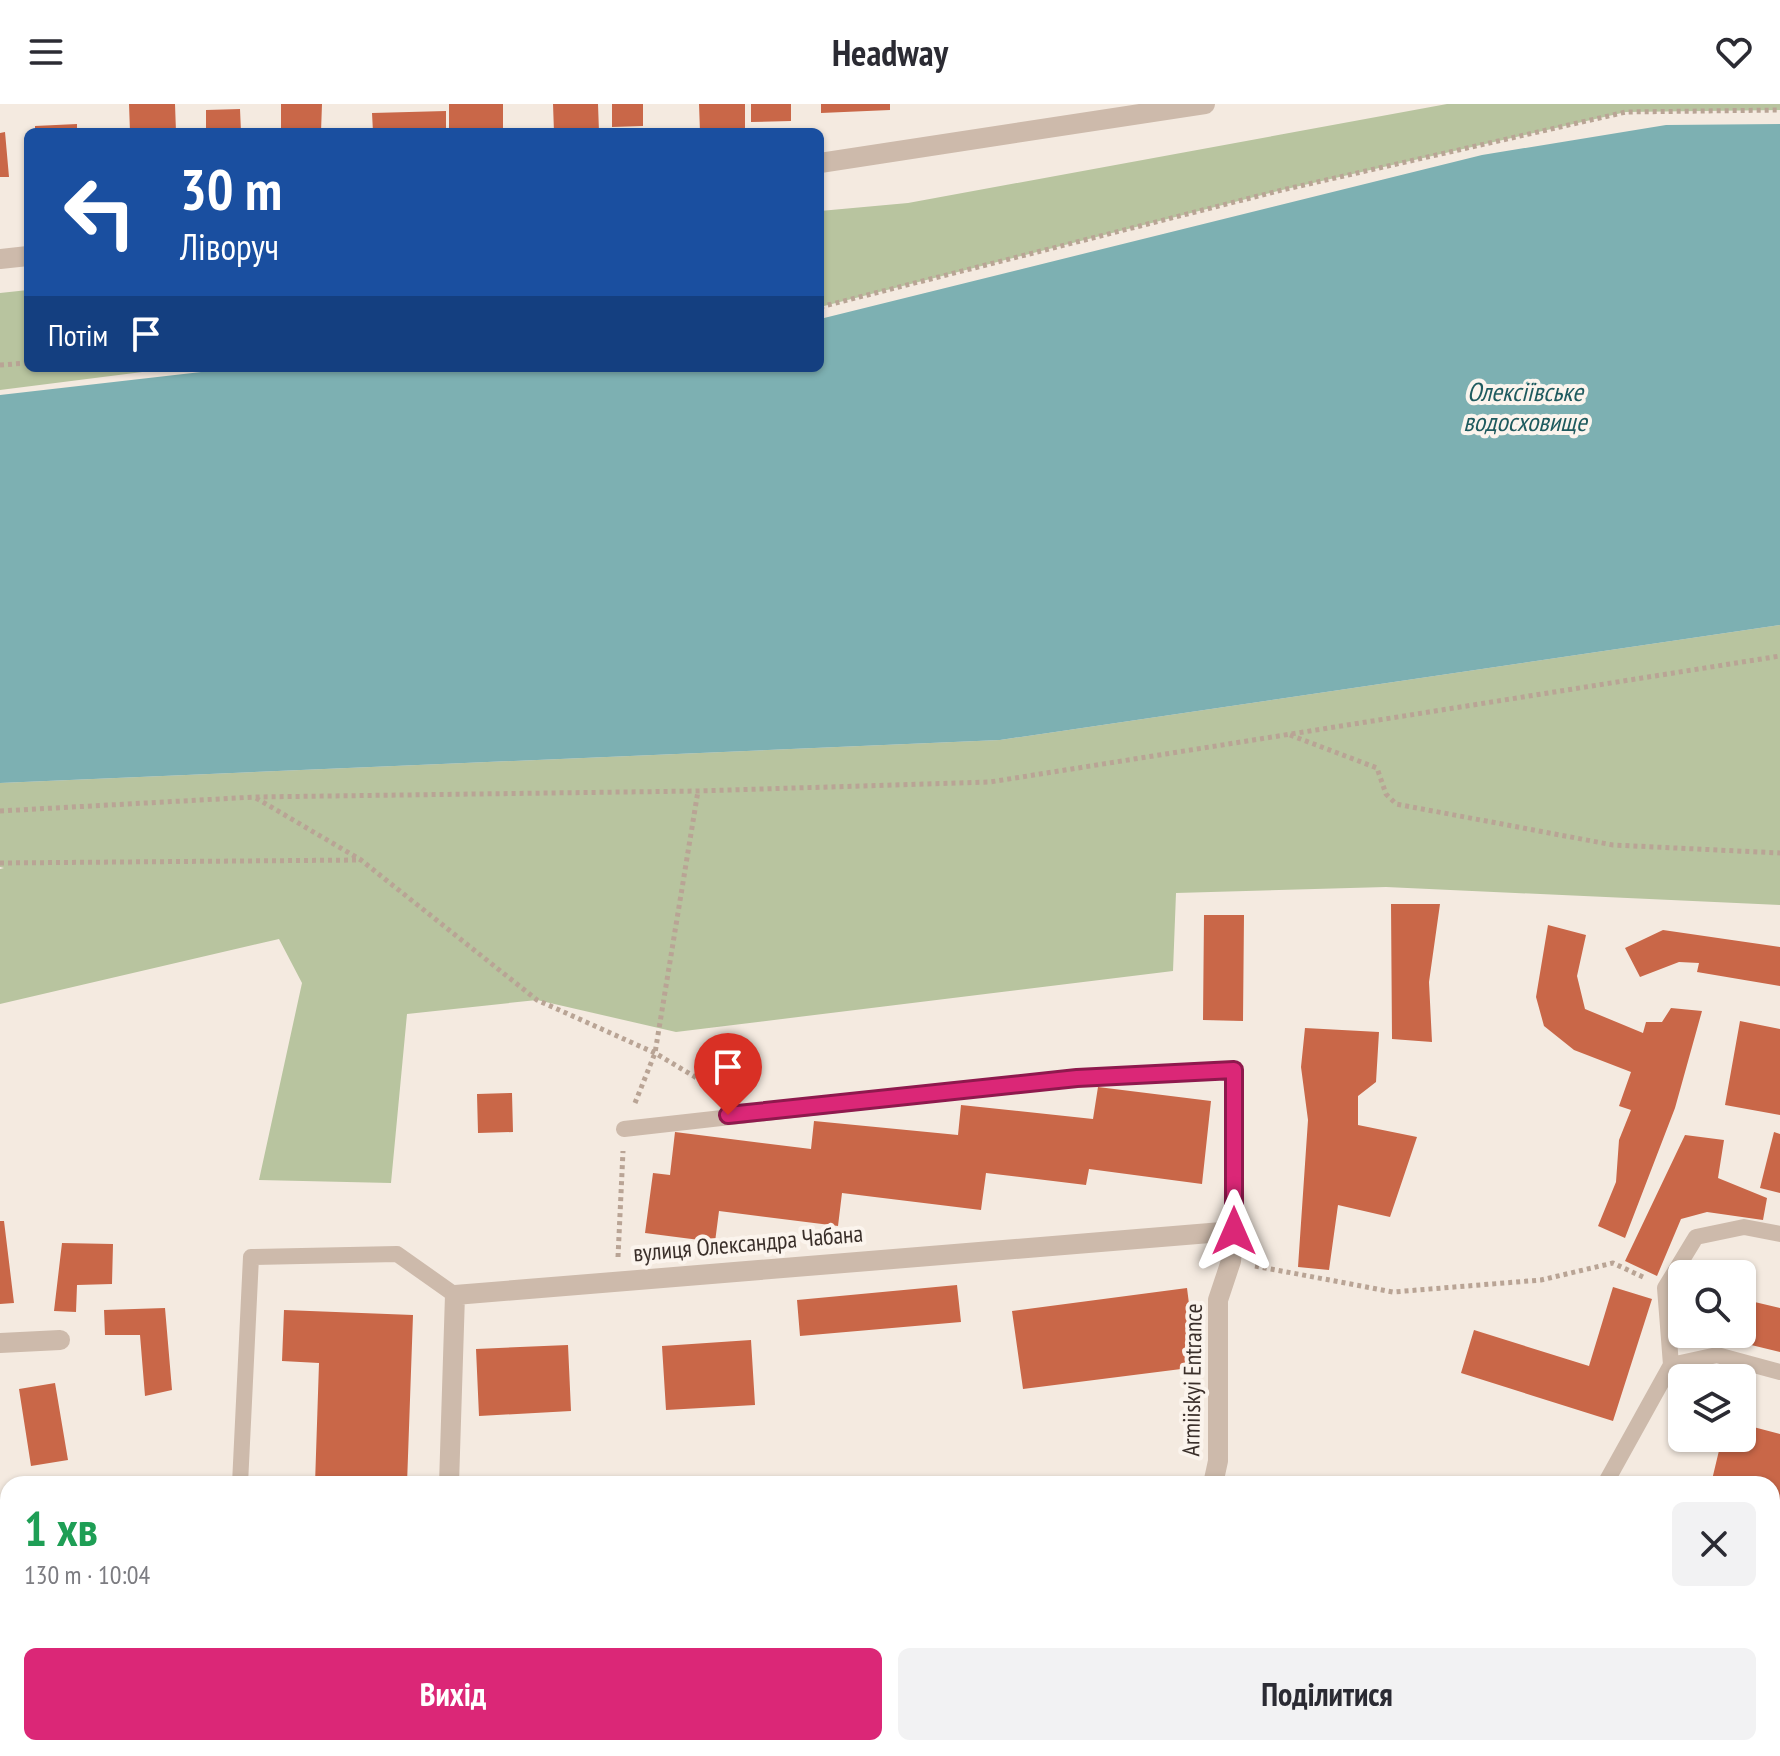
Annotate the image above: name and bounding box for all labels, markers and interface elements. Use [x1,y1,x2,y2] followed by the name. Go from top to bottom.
[832,29,948,76] text: Headway
[24,30,68,74] icon: menu
[1712,30,1756,74] icon: heart
[180,153,282,225] text: 30 m
[48,160,152,264] icon: left
[180,223,279,270] text: Ліворуч
[124,312,168,356] icon: arrive
[48,315,108,354] text: Потім
[1463,375,1589,438] water label: Олексіївське водосховище
[694,1033,762,1115] pin
[706,1045,750,1089] icon: arrive
[1192,1189,1276,1273] position arrow
[632,1218,864,1268] street label: вулиця Олександра Чабана
[1668,1260,1756,1452] map controls
[1668,1260,1756,1348] button: search
[1175,1303,1209,1457] street label: Armiiskyi Entrance
[1668,1364,1756,1452] button: layers
[24,1497,98,1559] text: 1 хв
[1672,1502,1756,1586] button: close
[24,1558,150,1591] text: 130 m · 10:04
[24,1648,882,1740] button: Вихід
[898,1648,1756,1740] button: Поділитися

